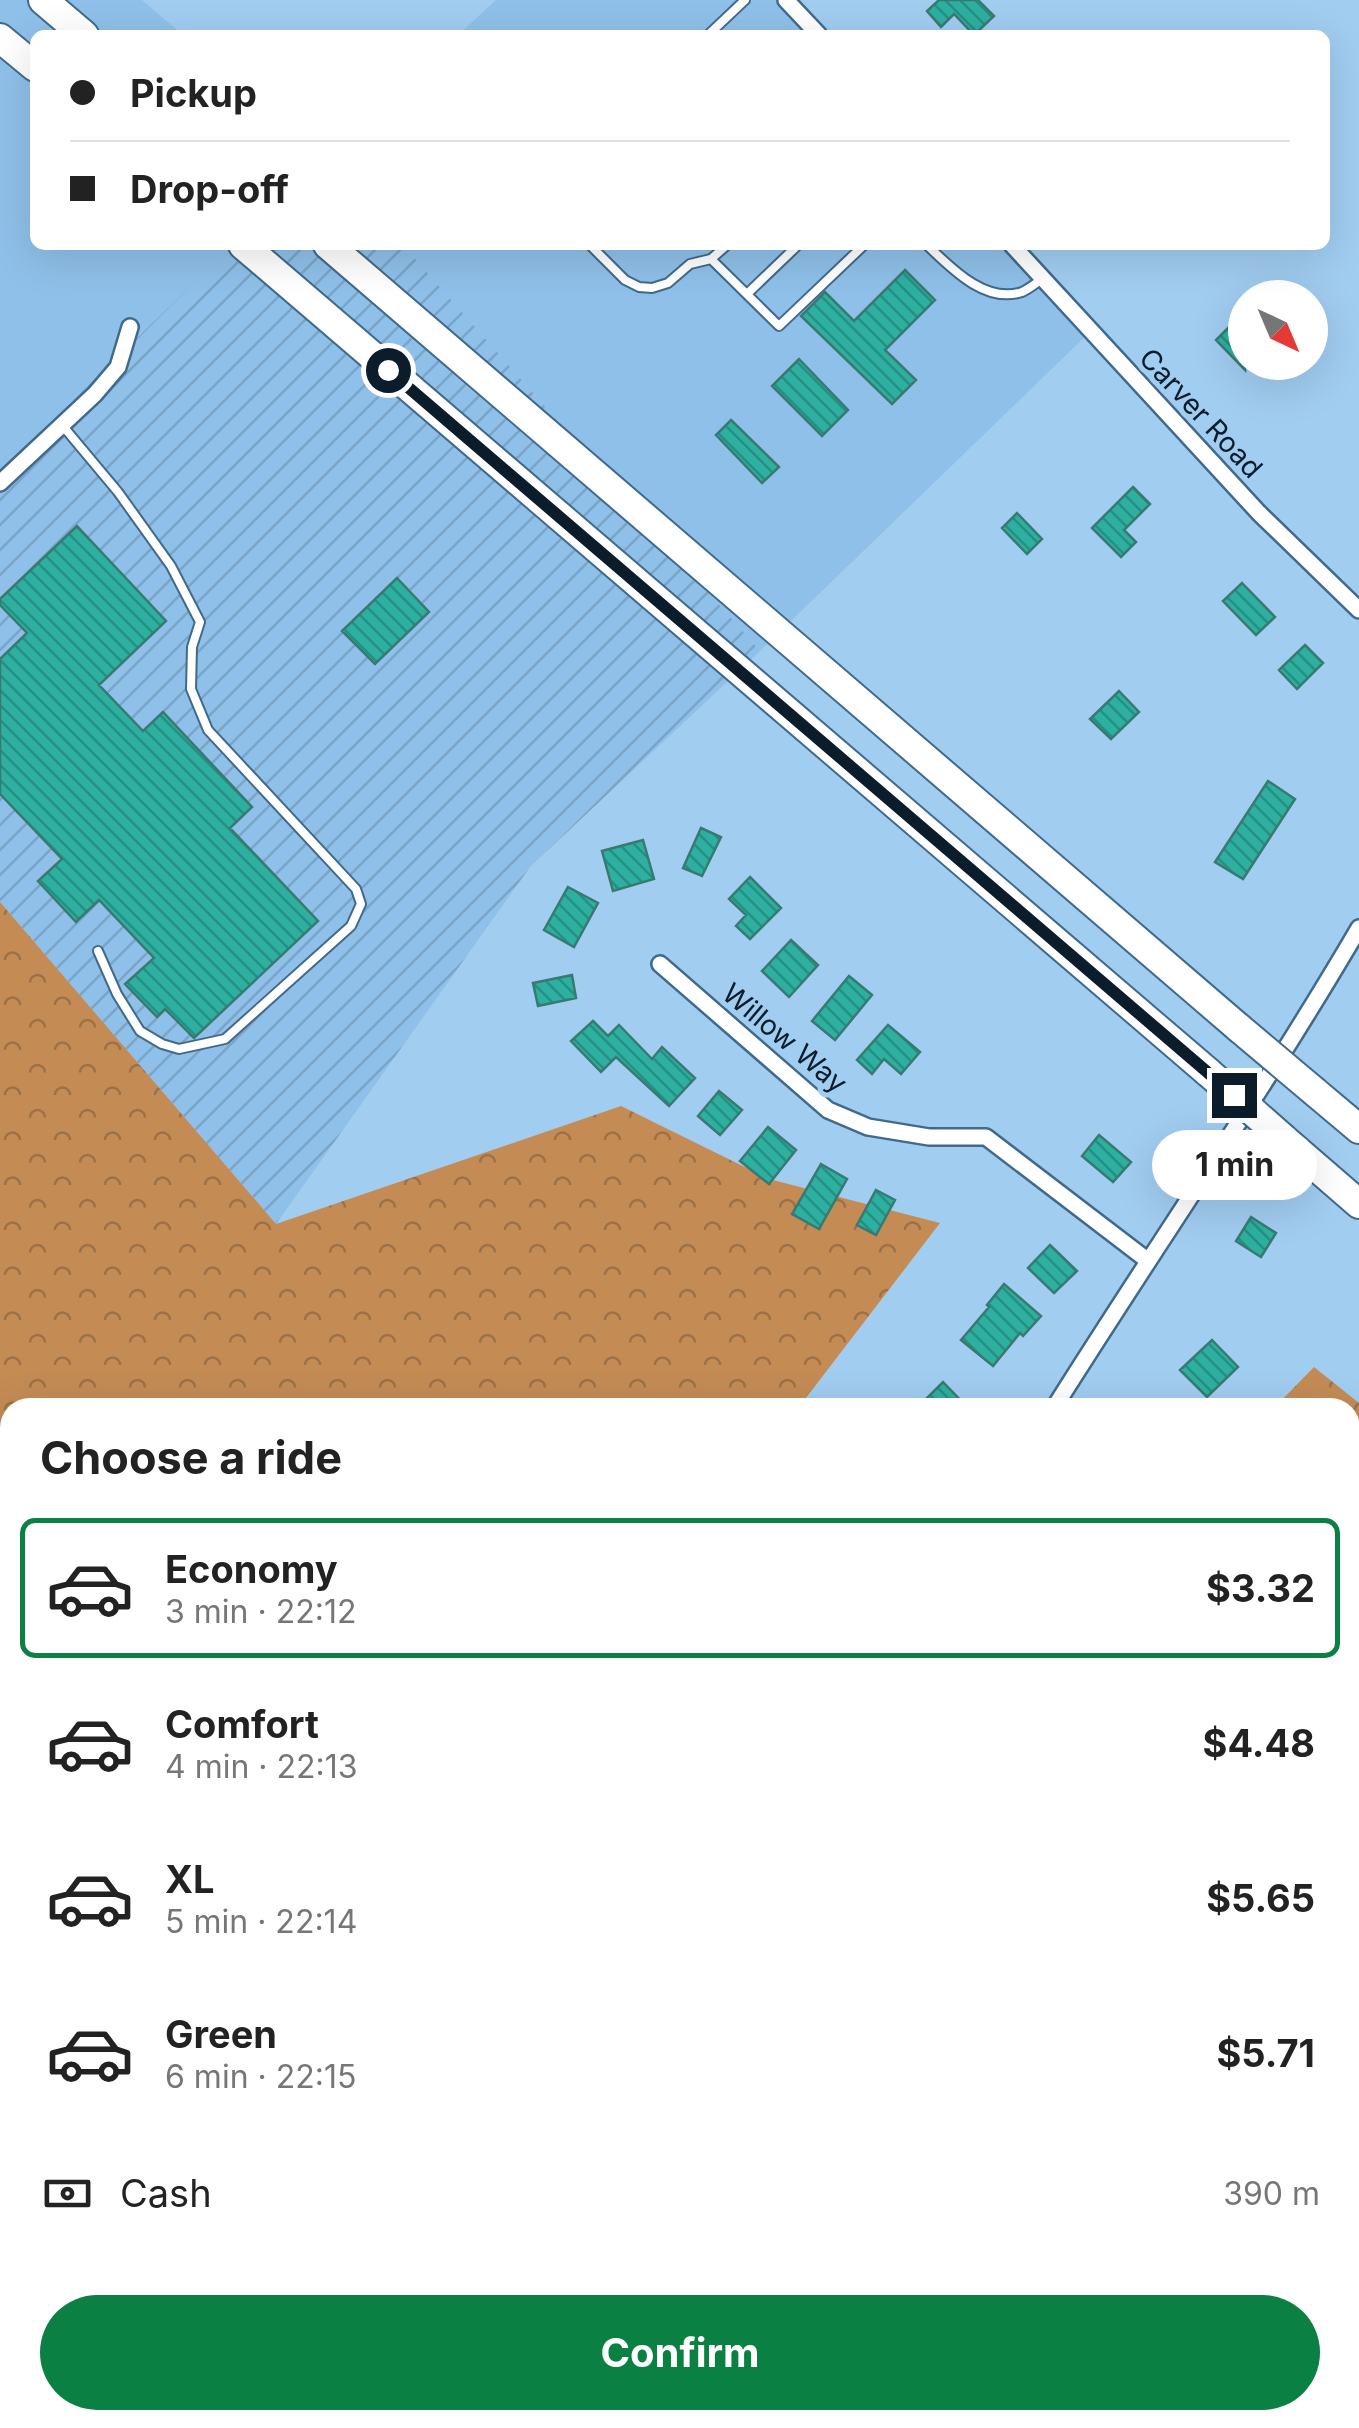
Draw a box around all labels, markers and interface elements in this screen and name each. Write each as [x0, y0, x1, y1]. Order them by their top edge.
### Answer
text: Pickup [130, 70, 257, 116]
text: Drop-off [130, 166, 289, 212]
north arrow [1228, 280, 1328, 380]
map controls [1228, 280, 1328, 380]
street label: Carver Road [1132, 341, 1270, 485]
route start [366, 348, 411, 393]
street label: Willow Way [716, 976, 854, 1100]
route end [1212, 1073, 1257, 1118]
callout: 1 min [1152, 1130, 1316, 1200]
text: 1 min [1195, 1145, 1274, 1184]
text: Choose a ride [40, 1430, 342, 1485]
icon: car [45, 1543, 135, 1633]
text: Economy [165, 1546, 338, 1592]
text: $3.32 [1206, 1565, 1315, 1611]
text: 3 min · 22:12 [165, 1592, 356, 1631]
icon: car [45, 1698, 135, 1788]
text: Comfort [165, 1701, 319, 1747]
text: $4.48 [1203, 1720, 1315, 1766]
text: 4 min · 22:13 [165, 1747, 358, 1786]
icon: car [45, 1853, 135, 1943]
text: XL [165, 1856, 215, 1902]
text: $5.65 [1206, 1875, 1315, 1921]
text: 5 min · 22:14 [165, 1902, 357, 1941]
icon: car [45, 2008, 135, 2098]
text: Green [165, 2011, 277, 2057]
text: $5.71 [1216, 2030, 1315, 2076]
text: 6 min · 22:15 [165, 2057, 356, 2096]
icon: cash [40, 2166, 95, 2221]
text: Cash [120, 2170, 212, 2216]
text: 390 m [1223, 2174, 1320, 2213]
button: Confirm [40, 2295, 1320, 2410]

